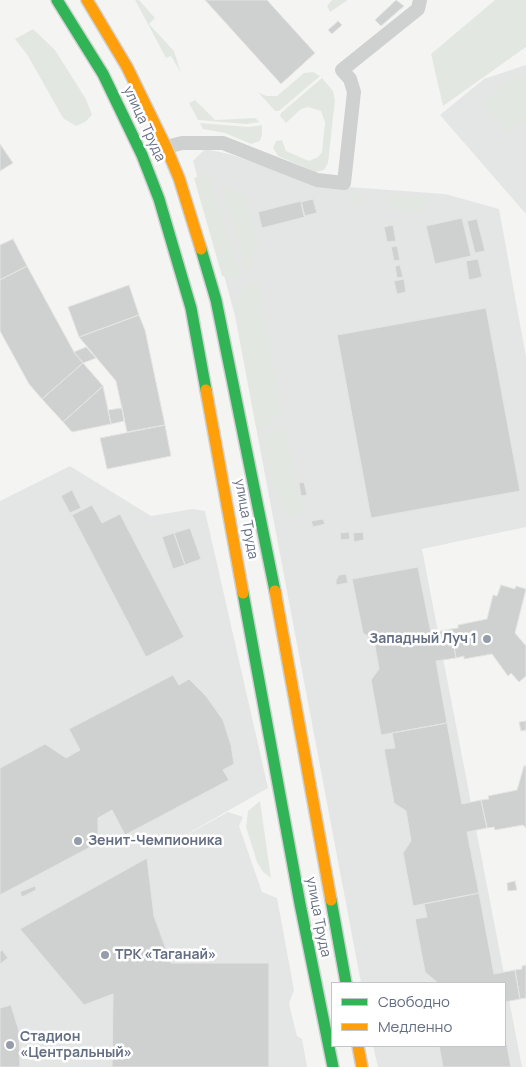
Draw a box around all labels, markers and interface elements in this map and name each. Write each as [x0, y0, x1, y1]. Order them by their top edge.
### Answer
street label: улица Труда [119, 84, 169, 164]
street label: улица Труда [231, 478, 261, 560]
place label: Западный Луч 1 [369, 631, 477, 647]
marker: Западный Луч 1 [481, 633, 493, 645]
place label: Зенит-Чемпионика [88, 833, 222, 849]
marker: Зенит-Чемпионика [72, 835, 84, 847]
street label: улица Труда [302, 876, 334, 958]
place label: ТРК «Таганай» [115, 947, 216, 963]
marker: ТРК «Таганай» [99, 949, 111, 961]
legend [331, 982, 506, 1047]
text: Свободно [378, 991, 450, 1012]
text: Медленно [378, 1016, 452, 1037]
place label: Стадион «Центральный» [20, 1029, 132, 1062]
marker: Стадион «Центральный» [4, 1039, 16, 1051]

